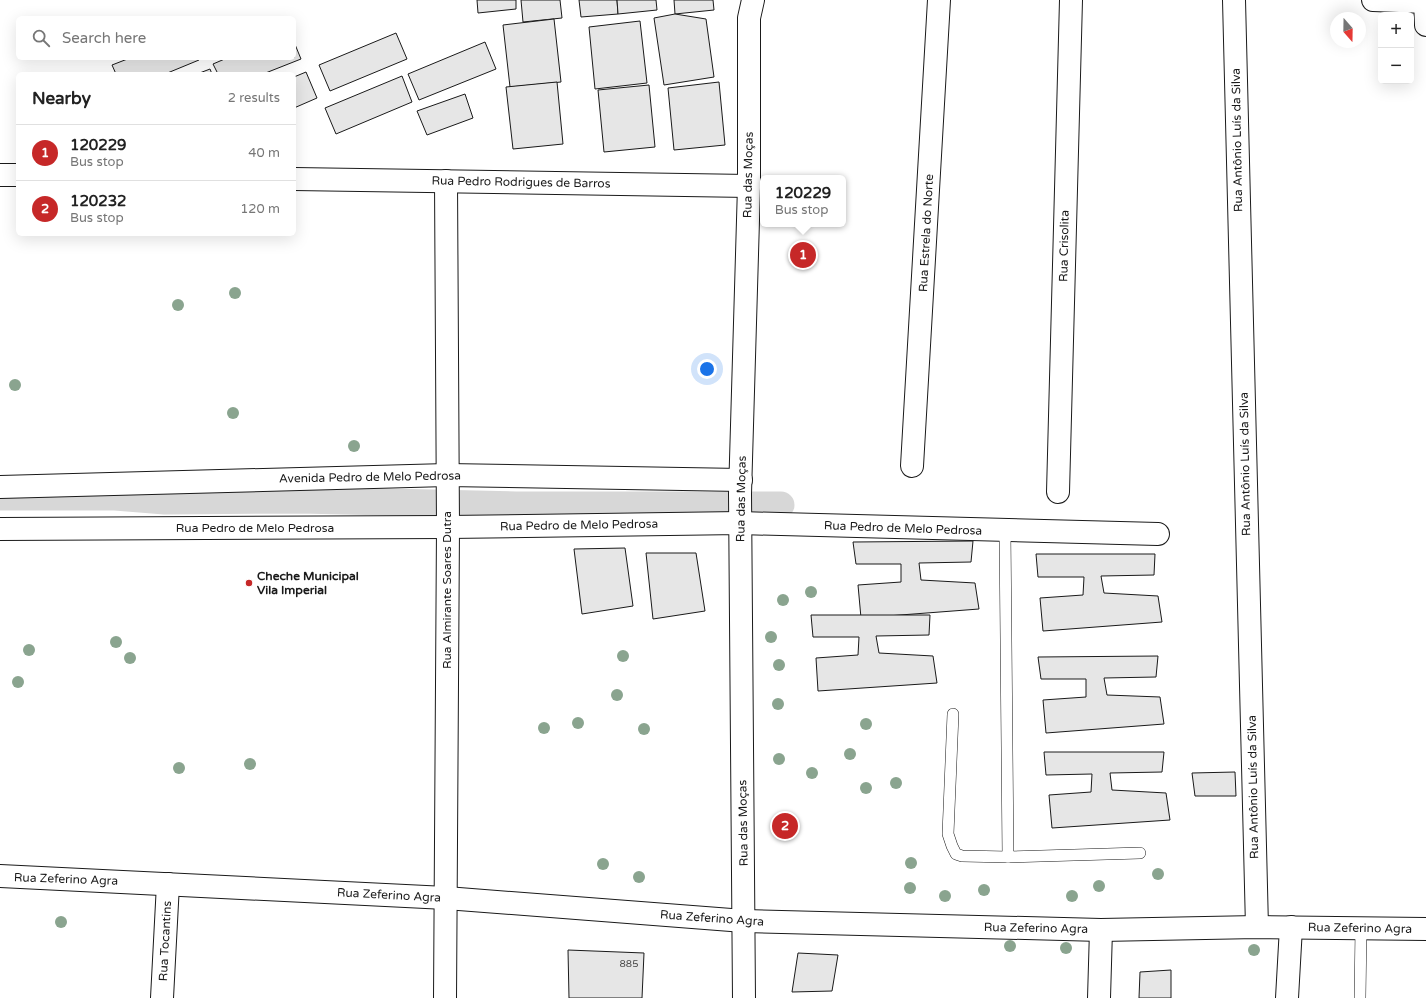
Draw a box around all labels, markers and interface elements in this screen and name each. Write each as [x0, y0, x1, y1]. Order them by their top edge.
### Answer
north arrow [1330, 12, 1366, 48]
map controls [1378, 12, 1414, 84]
button: + [1378, 12, 1414, 48]
search box [16, 16, 296, 60]
icon: search [30, 27, 52, 49]
text: Search here [62, 29, 146, 47]
button: − [1378, 48, 1414, 84]
street label: Rua Antônio Luís da Silva [1229, 68, 1245, 212]
text: Nearby [32, 88, 91, 109]
text: 2 results [228, 90, 280, 106]
street label: Rua das Moças [740, 131, 756, 218]
text: 120229 [70, 136, 127, 154]
text: 1 [41, 145, 49, 161]
text: 40 m [248, 145, 280, 161]
text: Bus stop [70, 154, 124, 170]
street label: Rua Pedro Rodrigues de Barros [431, 173, 611, 191]
street label: Rua Estrela do Norte [916, 173, 936, 292]
popup [760, 175, 846, 227]
text: 120229 [775, 184, 831, 202]
text: 120232 [70, 192, 127, 210]
text: 2 [41, 201, 49, 217]
text: 120 m [240, 201, 280, 217]
text: Bus stop [775, 202, 828, 218]
text: Bus stop [70, 210, 124, 226]
street label: Rua Crisolita [1056, 210, 1072, 282]
pin: 1 [790, 240, 816, 270]
your location [697, 359, 717, 379]
street label: Rua Antônio Luís da Silva [1237, 392, 1253, 536]
street label: Rua das Moças [733, 455, 749, 542]
street label: Avenida Pedro de Melo Pedrosa [279, 468, 461, 486]
street label: Rua Almirante Soares Dutra [440, 511, 454, 669]
street label: Rua Pedro de Melo Pedrosa [500, 517, 658, 533]
street label: Rua Pedro de Melo Pedrosa [824, 518, 982, 538]
street label: Rua Pedro de Melo Pedrosa [176, 521, 334, 535]
place label: Cheche Municipal Vila Imperial [257, 569, 359, 598]
marker: Cheche Municipal Vila Imperial [244, 578, 254, 588]
street label: Rua Antônio Luís da Silva [1245, 715, 1261, 859]
street label: Rua das Moças [735, 779, 751, 866]
pin: 2 [772, 811, 798, 841]
street label: Rua Zeferino Agra [14, 870, 118, 888]
street label: Rua Zeferino Agra [337, 885, 441, 905]
street label: Rua Tocantins [156, 900, 174, 982]
street label: Rua Zeferino Agra [660, 907, 764, 929]
street label: Rua Zeferino Agra [984, 920, 1088, 936]
street label: Rua Zeferino Agra [1308, 920, 1412, 936]
house number: 885 [620, 958, 638, 970]

